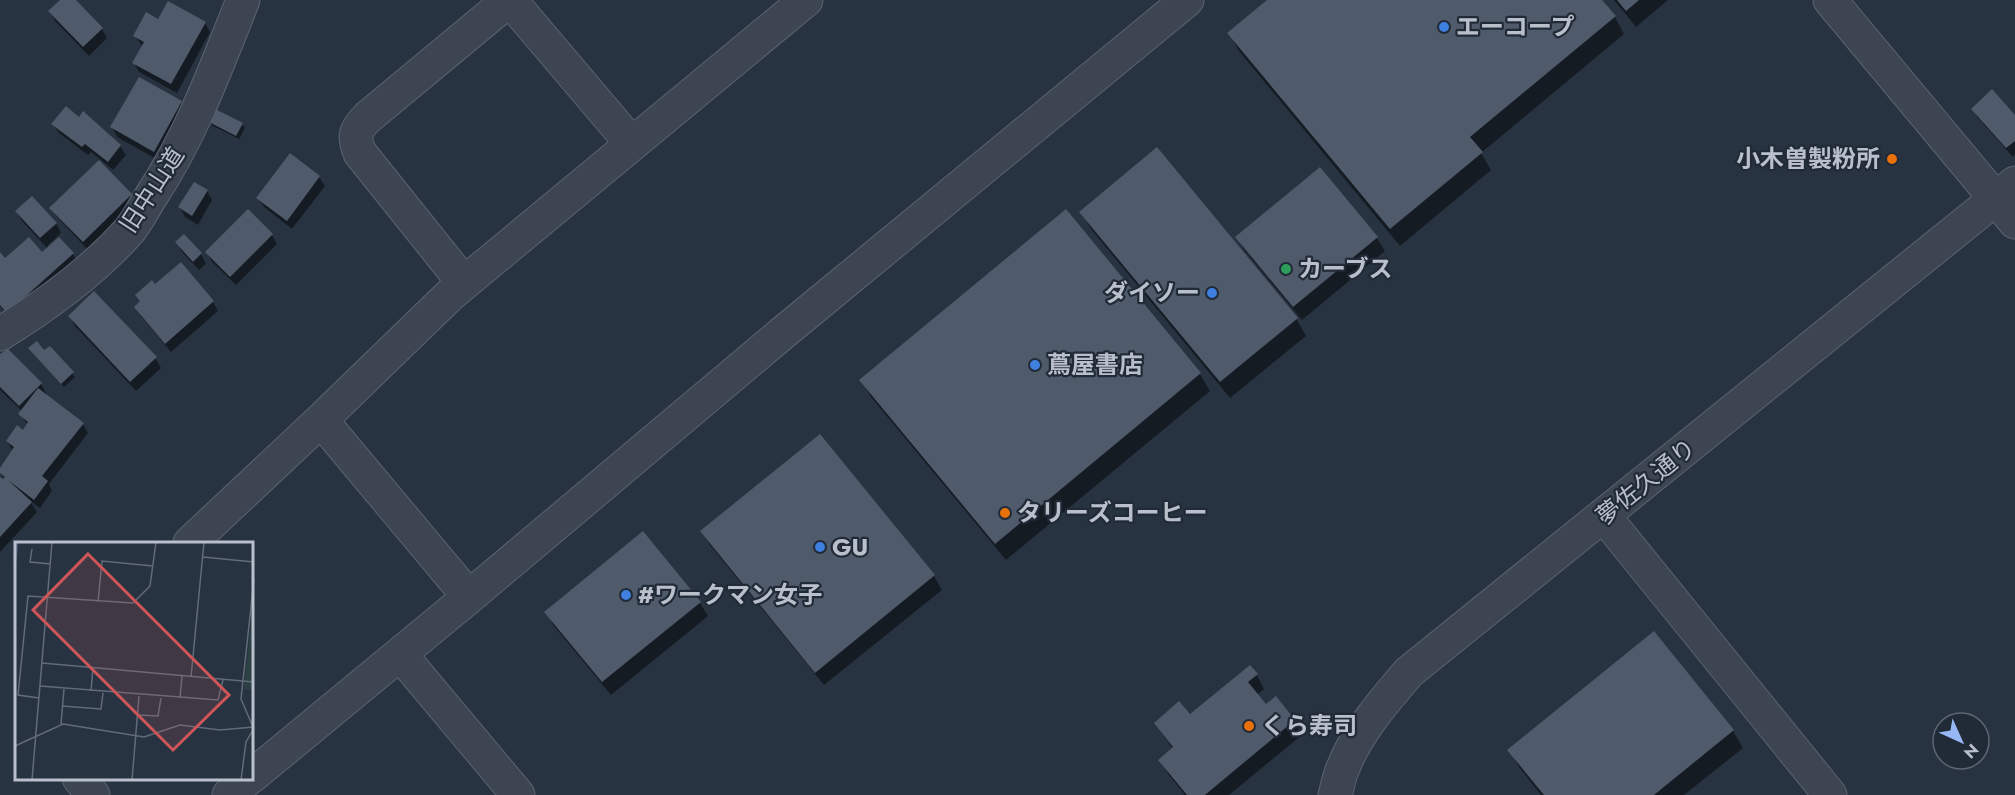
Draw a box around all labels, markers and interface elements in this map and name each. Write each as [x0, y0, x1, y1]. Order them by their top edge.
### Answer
place label: エーコープ [1456, 9, 1575, 44]
marker: エーコープ [1437, 20, 1451, 34]
street label: 旧中山道 [111, 140, 192, 240]
place label: 小木曽製粉所 [1736, 141, 1880, 176]
marker: 小木曽製粉所 [1885, 152, 1899, 166]
place label: カーブス [1298, 251, 1393, 286]
marker: カーブス [1279, 262, 1293, 276]
place label: ダイソー [1104, 275, 1200, 310]
marker: ダイソー [1205, 286, 1219, 300]
place label: 蔦屋書店 [1047, 347, 1143, 382]
marker: 蔦屋書店 [1028, 358, 1042, 372]
street label: 夢佐久通り [1588, 430, 1703, 533]
place label: タリーズコーヒー [1017, 495, 1208, 530]
marker: タリーズコーヒー [998, 506, 1012, 520]
place label: GU [832, 529, 868, 564]
marker: GU [813, 540, 827, 554]
inset map [15, 542, 254, 780]
place label: #ワークマン女子 [638, 577, 822, 612]
marker: #ワークマン女子 [619, 588, 633, 602]
place label: くら寿司 [1261, 708, 1357, 743]
north arrow [1931, 711, 1991, 771]
marker: くら寿司 [1242, 719, 1256, 733]
text: N [1959, 739, 1984, 764]

